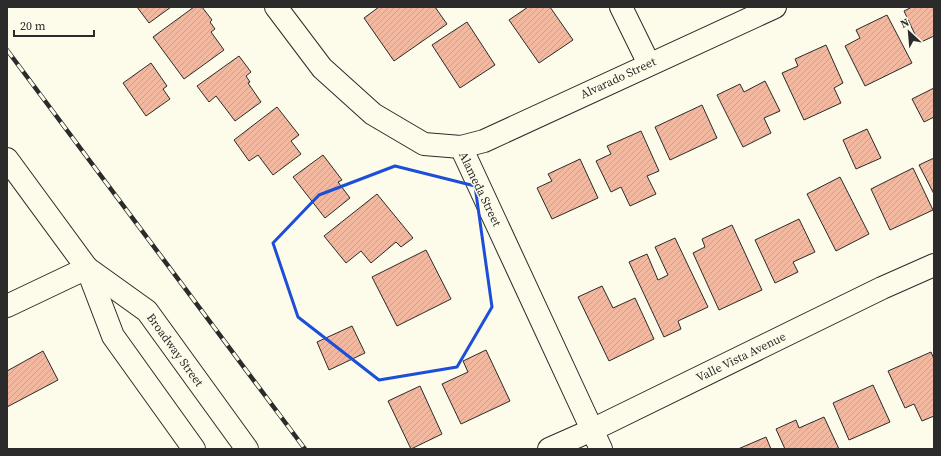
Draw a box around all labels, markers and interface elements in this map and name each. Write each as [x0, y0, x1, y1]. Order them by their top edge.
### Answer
scale bar [14, 12, 94, 38]
north arrow [889, 12, 929, 52]
text: N [898, 15, 912, 32]
text: 20 m [20, 18, 46, 34]
street label: Alvarado Street [578, 53, 658, 102]
street label: Alameda Street [455, 149, 505, 229]
street label: Broadway Street [143, 310, 207, 390]
street label: Valle Vista Avenue [694, 328, 788, 386]

